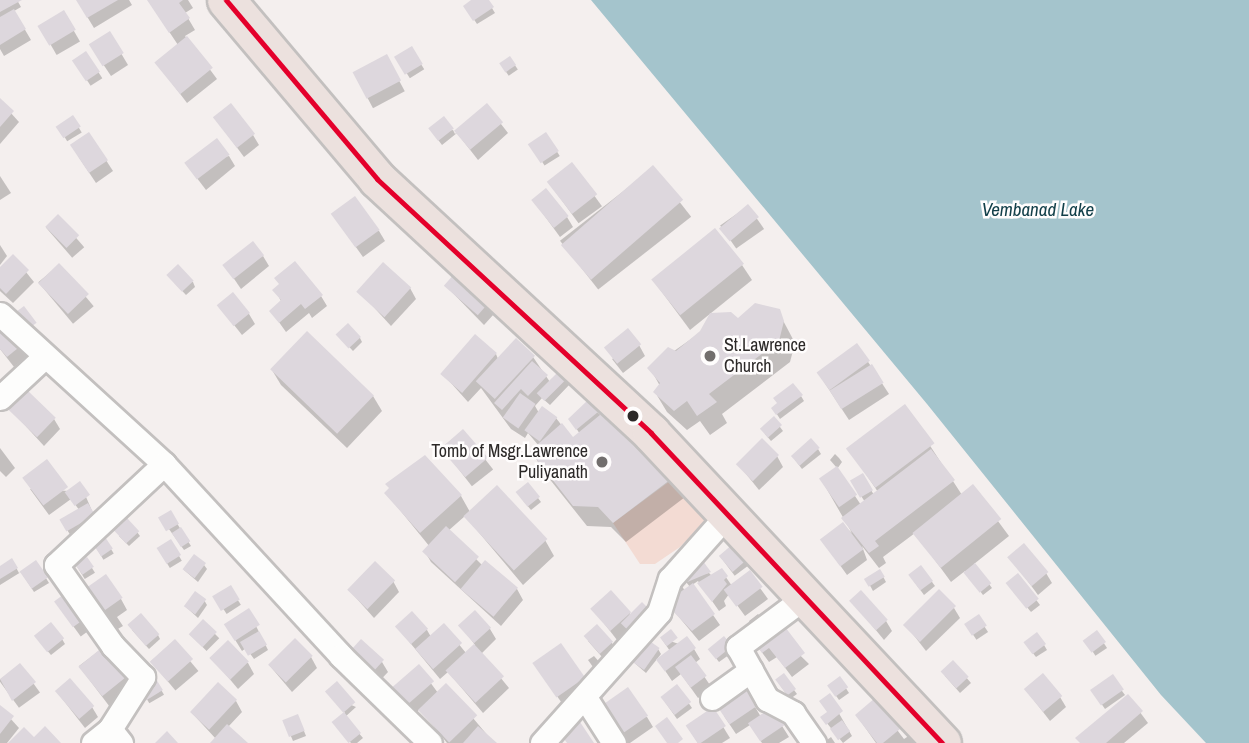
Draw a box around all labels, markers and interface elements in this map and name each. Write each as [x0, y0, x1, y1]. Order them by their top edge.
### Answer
water label: Vembanad Lake [982, 199, 1094, 221]
place label: St.Lawrence Church [724, 335, 806, 378]
marker: St.Lawrence Church [702, 348, 718, 364]
unlabelled marker [626, 409, 640, 423]
place label: Tomb of Msgr.Lawrence Puliyanath [431, 441, 588, 484]
marker: Tomb of Msgr.Lawrence Puliyanath [594, 454, 610, 470]

